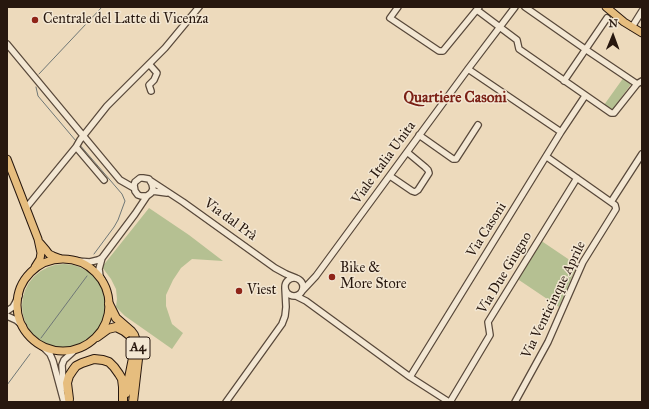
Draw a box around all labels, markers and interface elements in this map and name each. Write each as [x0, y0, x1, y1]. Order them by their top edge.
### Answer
place label: Centrale del Latte di Vicenza [43, 12, 208, 28]
marker: Centrale del Latte di Vicenza [30, 15, 40, 25]
north arrow [593, 16, 633, 56]
text: N [608, 17, 618, 30]
district label: Quartiere Casoni [403, 89, 507, 107]
street label: Viale Italia Unita [348, 118, 420, 208]
street label: Via dal Prà [200, 195, 260, 245]
street label: Via Casoni [464, 199, 510, 261]
street label: Via Due Giugno [474, 229, 536, 317]
street label: Via Venticinque Aprile [518, 238, 590, 362]
place label: Bike & More Store [340, 261, 406, 294]
marker: Bike & More Store [327, 272, 337, 282]
place label: Viest [247, 283, 276, 299]
marker: Viest [234, 286, 244, 296]
road number: A4 [126, 337, 150, 359]

